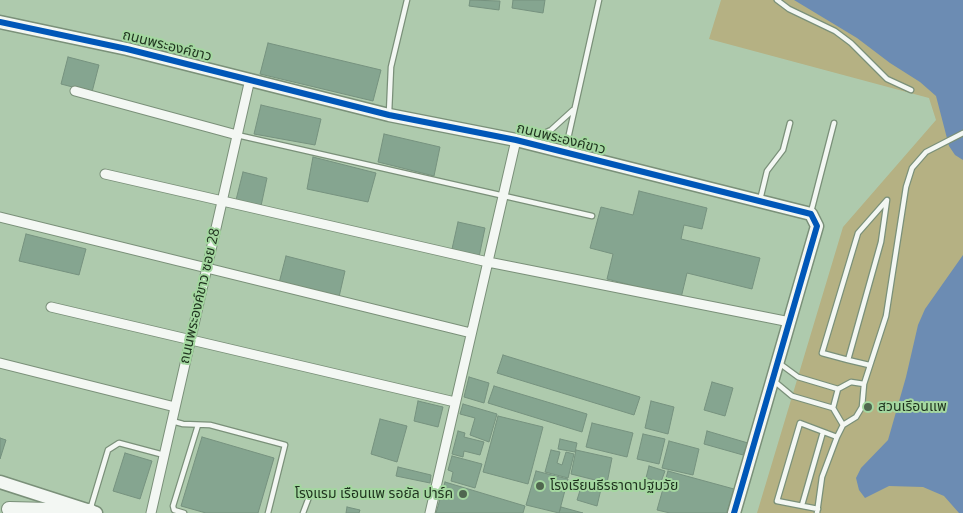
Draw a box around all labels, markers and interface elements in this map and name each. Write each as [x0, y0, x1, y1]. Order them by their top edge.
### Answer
street label: ถนนพระองค์ขาว [121, 27, 213, 65]
street label: ถนนพระองค์ขาว [515, 120, 607, 158]
street label: ถนนพระองค์ขาว ซอย 28 [176, 227, 224, 365]
place label: สวนเรึอนเเพ [878, 399, 947, 415]
marker: สวนเรึอนเเพ [862, 401, 874, 413]
place label: โรงเรียนธีรธาดาปฐมวัย [550, 478, 678, 494]
marker: โรงเรียนธีรธาดาปฐมวัย [534, 480, 546, 492]
place label: โรงแรม เรือนแพ รอยัล ปาร์ค [295, 486, 453, 502]
marker: โรงแรม เรือนแพ รอยัล ปาร์ค [457, 488, 469, 500]

